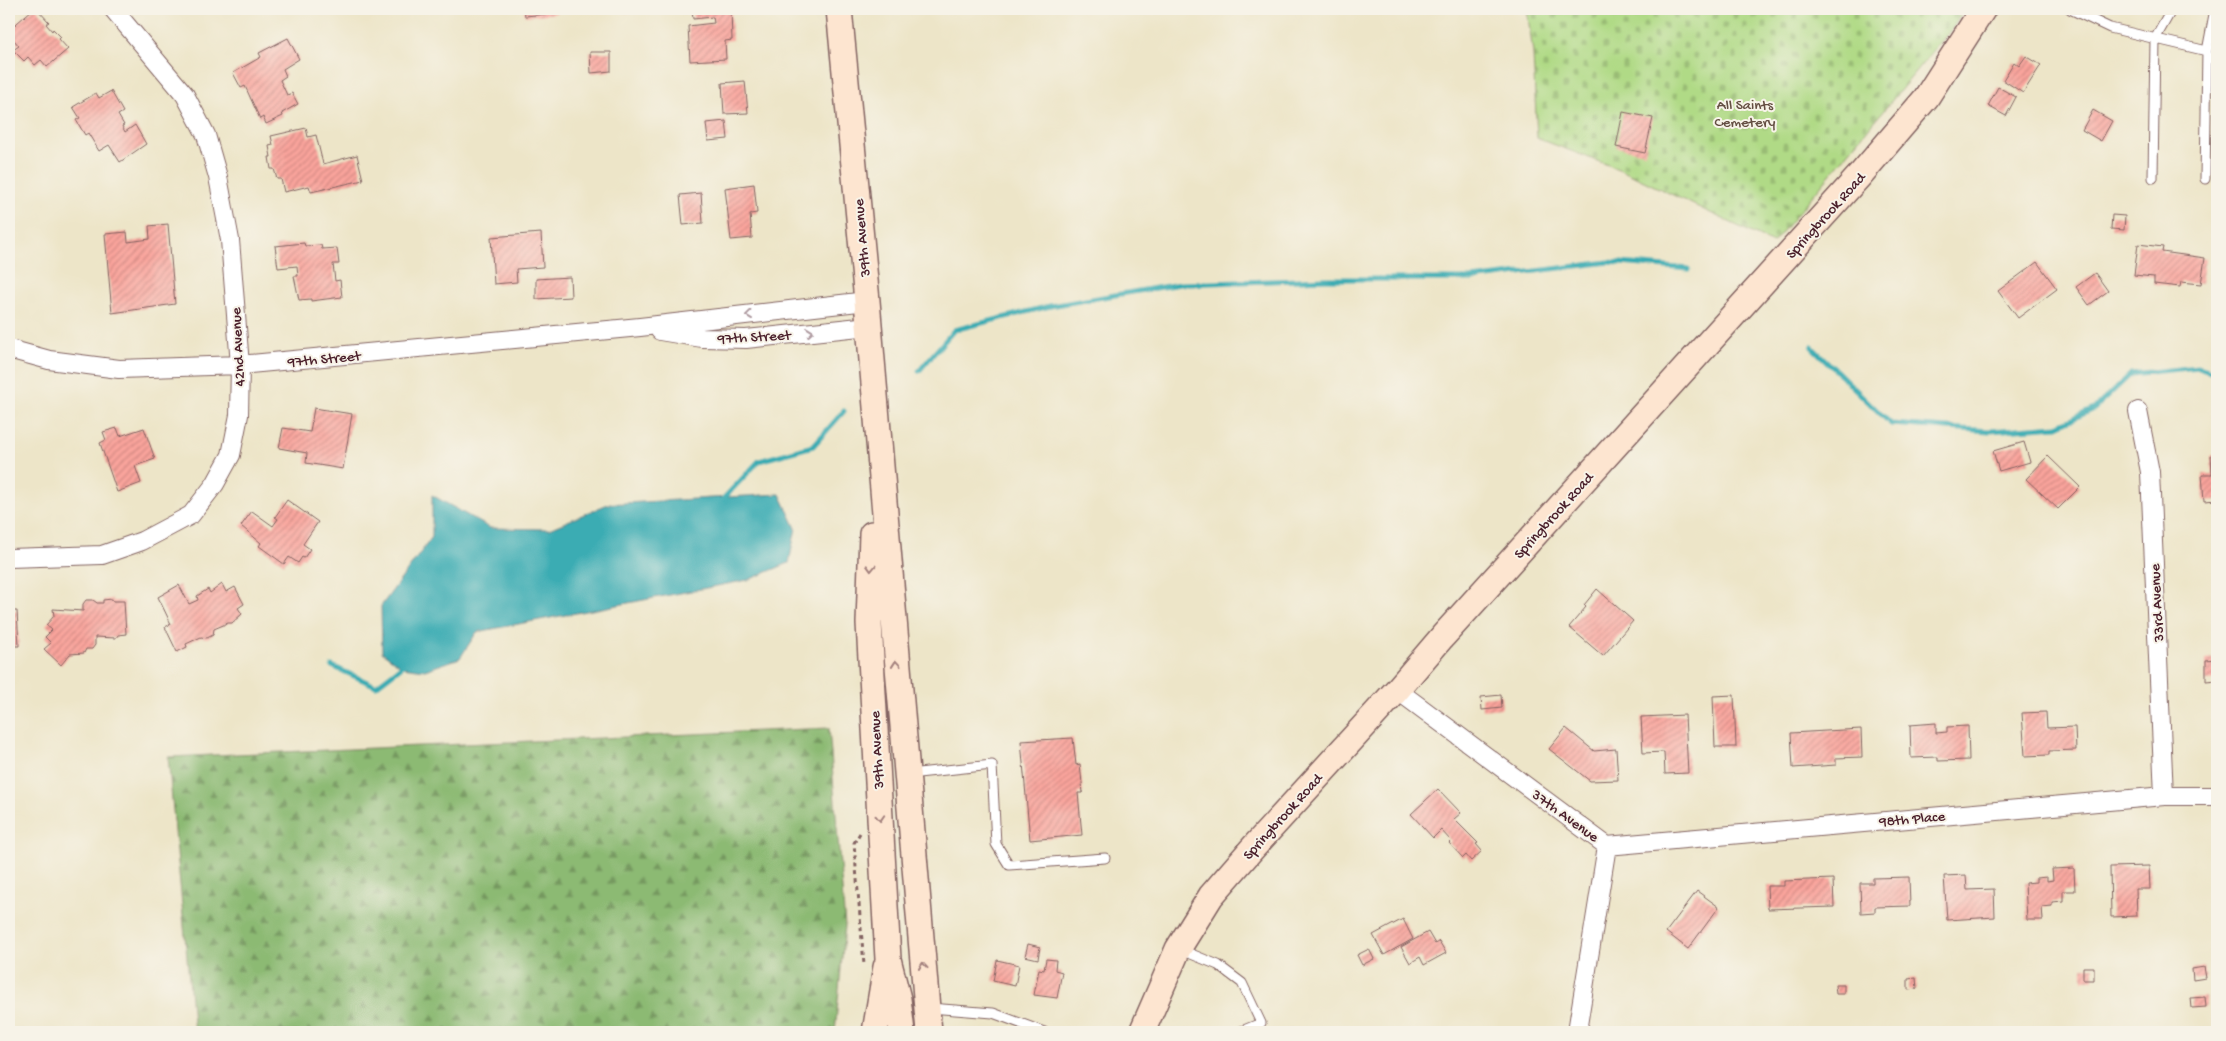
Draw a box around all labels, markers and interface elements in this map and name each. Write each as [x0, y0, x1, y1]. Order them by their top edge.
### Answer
park label: All Saints Cemetery [1715, 97, 1776, 132]
street label: Springbrook Road [1783, 168, 1871, 263]
street label: 39th Avenue [851, 198, 875, 279]
street label: 42nd Avenue [228, 307, 250, 387]
one-way arrow [744, 309, 752, 320]
street label: 97th Street [716, 327, 793, 349]
one-way arrow [807, 327, 815, 338]
street label: 97th Street [286, 348, 363, 372]
street label: Springbrook Road [1511, 468, 1599, 563]
street label: 33rd Avenue [2147, 563, 2169, 643]
one-way arrow [866, 564, 876, 572]
one-way arrow [891, 659, 902, 667]
street label: 39th Avenue [867, 710, 889, 790]
street label: Springbrook Road [1240, 769, 1328, 864]
street label: 37th Avenue [1527, 786, 1602, 847]
street label: 98th Place [1877, 808, 1946, 832]
one-way arrow [874, 814, 885, 822]
one-way arrow [918, 962, 929, 970]

